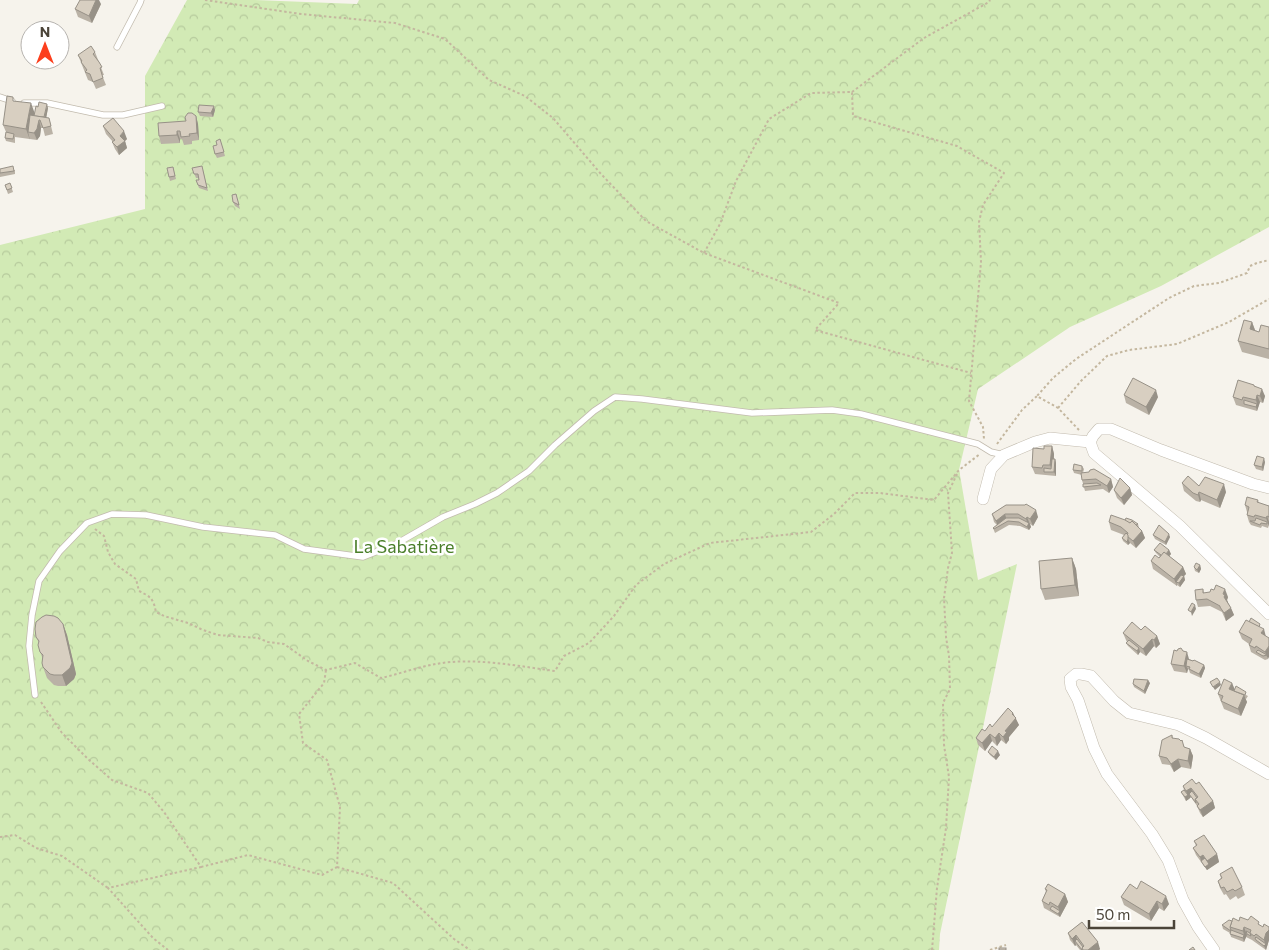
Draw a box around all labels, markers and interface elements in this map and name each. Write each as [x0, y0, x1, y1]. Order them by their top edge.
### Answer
north arrow [20, 20, 70, 70]
text: N [40, 23, 50, 40]
park label: La Sabatière [353, 535, 455, 557]
scale bar [1089, 898, 1174, 930]
text: 50 m [1096, 905, 1130, 923]

